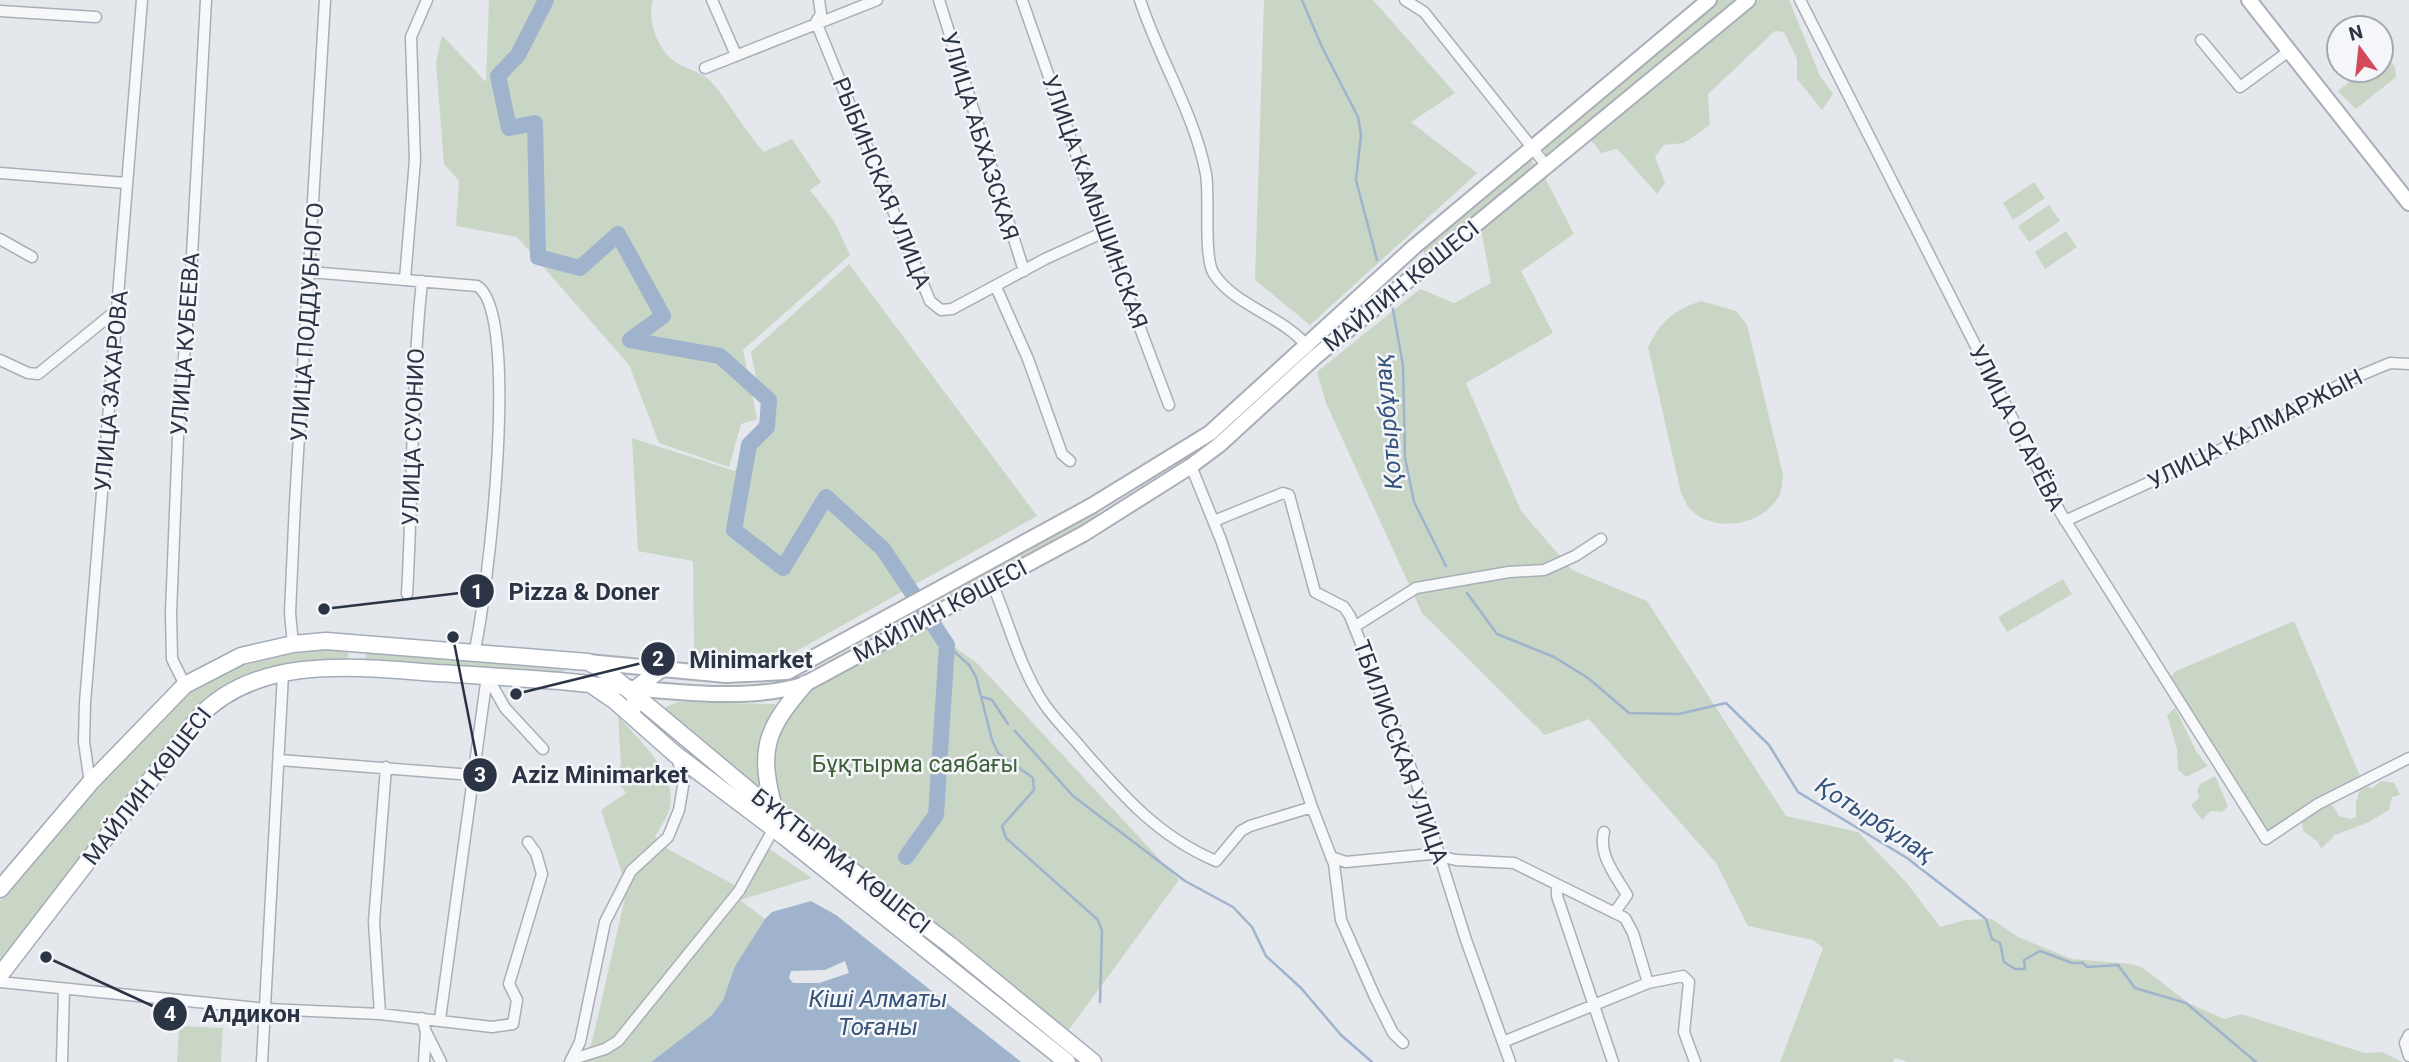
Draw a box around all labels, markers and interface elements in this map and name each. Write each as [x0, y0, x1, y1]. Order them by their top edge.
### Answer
north arrow [2325, 14, 2395, 84]
text: N [2346, 20, 2365, 46]
street label: УЛИЦА АБХАЗСКАЯ [935, 29, 1024, 243]
street label: УЛИЦА КАМЫШИНСКАЯ [1036, 72, 1153, 333]
street label: РЫБИНСКАЯ УЛИЦА [827, 74, 936, 293]
street label: УЛИЦА ПОДДУБНОГО [286, 201, 329, 443]
street label: МАЙЛИН КӨШЕСІ [1317, 215, 1485, 357]
street label: УЛИЦА КУБЕЕВА [166, 252, 205, 437]
street label: УЛИЦА ЗАХАРОВА [89, 289, 134, 493]
street label: УЛИЦА ОГАРЁВА [1963, 341, 2070, 516]
street label: УЛИЦА СУОНИО [397, 348, 430, 526]
water label: Қотырбұлақ [1368, 353, 1408, 491]
street label: УЛИЦА КАЛМАРЖЫН [2143, 364, 2367, 495]
street label: МАЙЛИН КӨШЕСІ [848, 553, 1032, 669]
callout: Pizza & Doner [459, 569, 673, 614]
text: Pizza & Doner [508, 578, 660, 606]
text: 1 [471, 580, 483, 604]
callout: Minimarket [640, 637, 826, 682]
street label: ТБИЛИССКАЯ УЛИЦА [1347, 637, 1454, 868]
text: Minimarket [689, 646, 813, 674]
text: 2 [652, 647, 664, 671]
street label: МАЙЛИН КӨШЕСІ [77, 702, 217, 870]
park label: Бұқтырма саябағы [812, 751, 1018, 778]
callout: Aziz Minimarket [463, 752, 702, 797]
text: Aziz Minimarket [512, 761, 688, 789]
text: 3 [474, 763, 486, 787]
water label: Қотырбұлақ [1810, 771, 1940, 869]
street label: БҰҚТЫРМА КӨШЕСІ [746, 783, 935, 940]
water label: Кіші Алматы Тоғаны [809, 985, 947, 1041]
callout: Алдикон [153, 991, 315, 1036]
text: Алдикон [202, 1000, 300, 1028]
text: 4 [164, 1002, 176, 1026]

